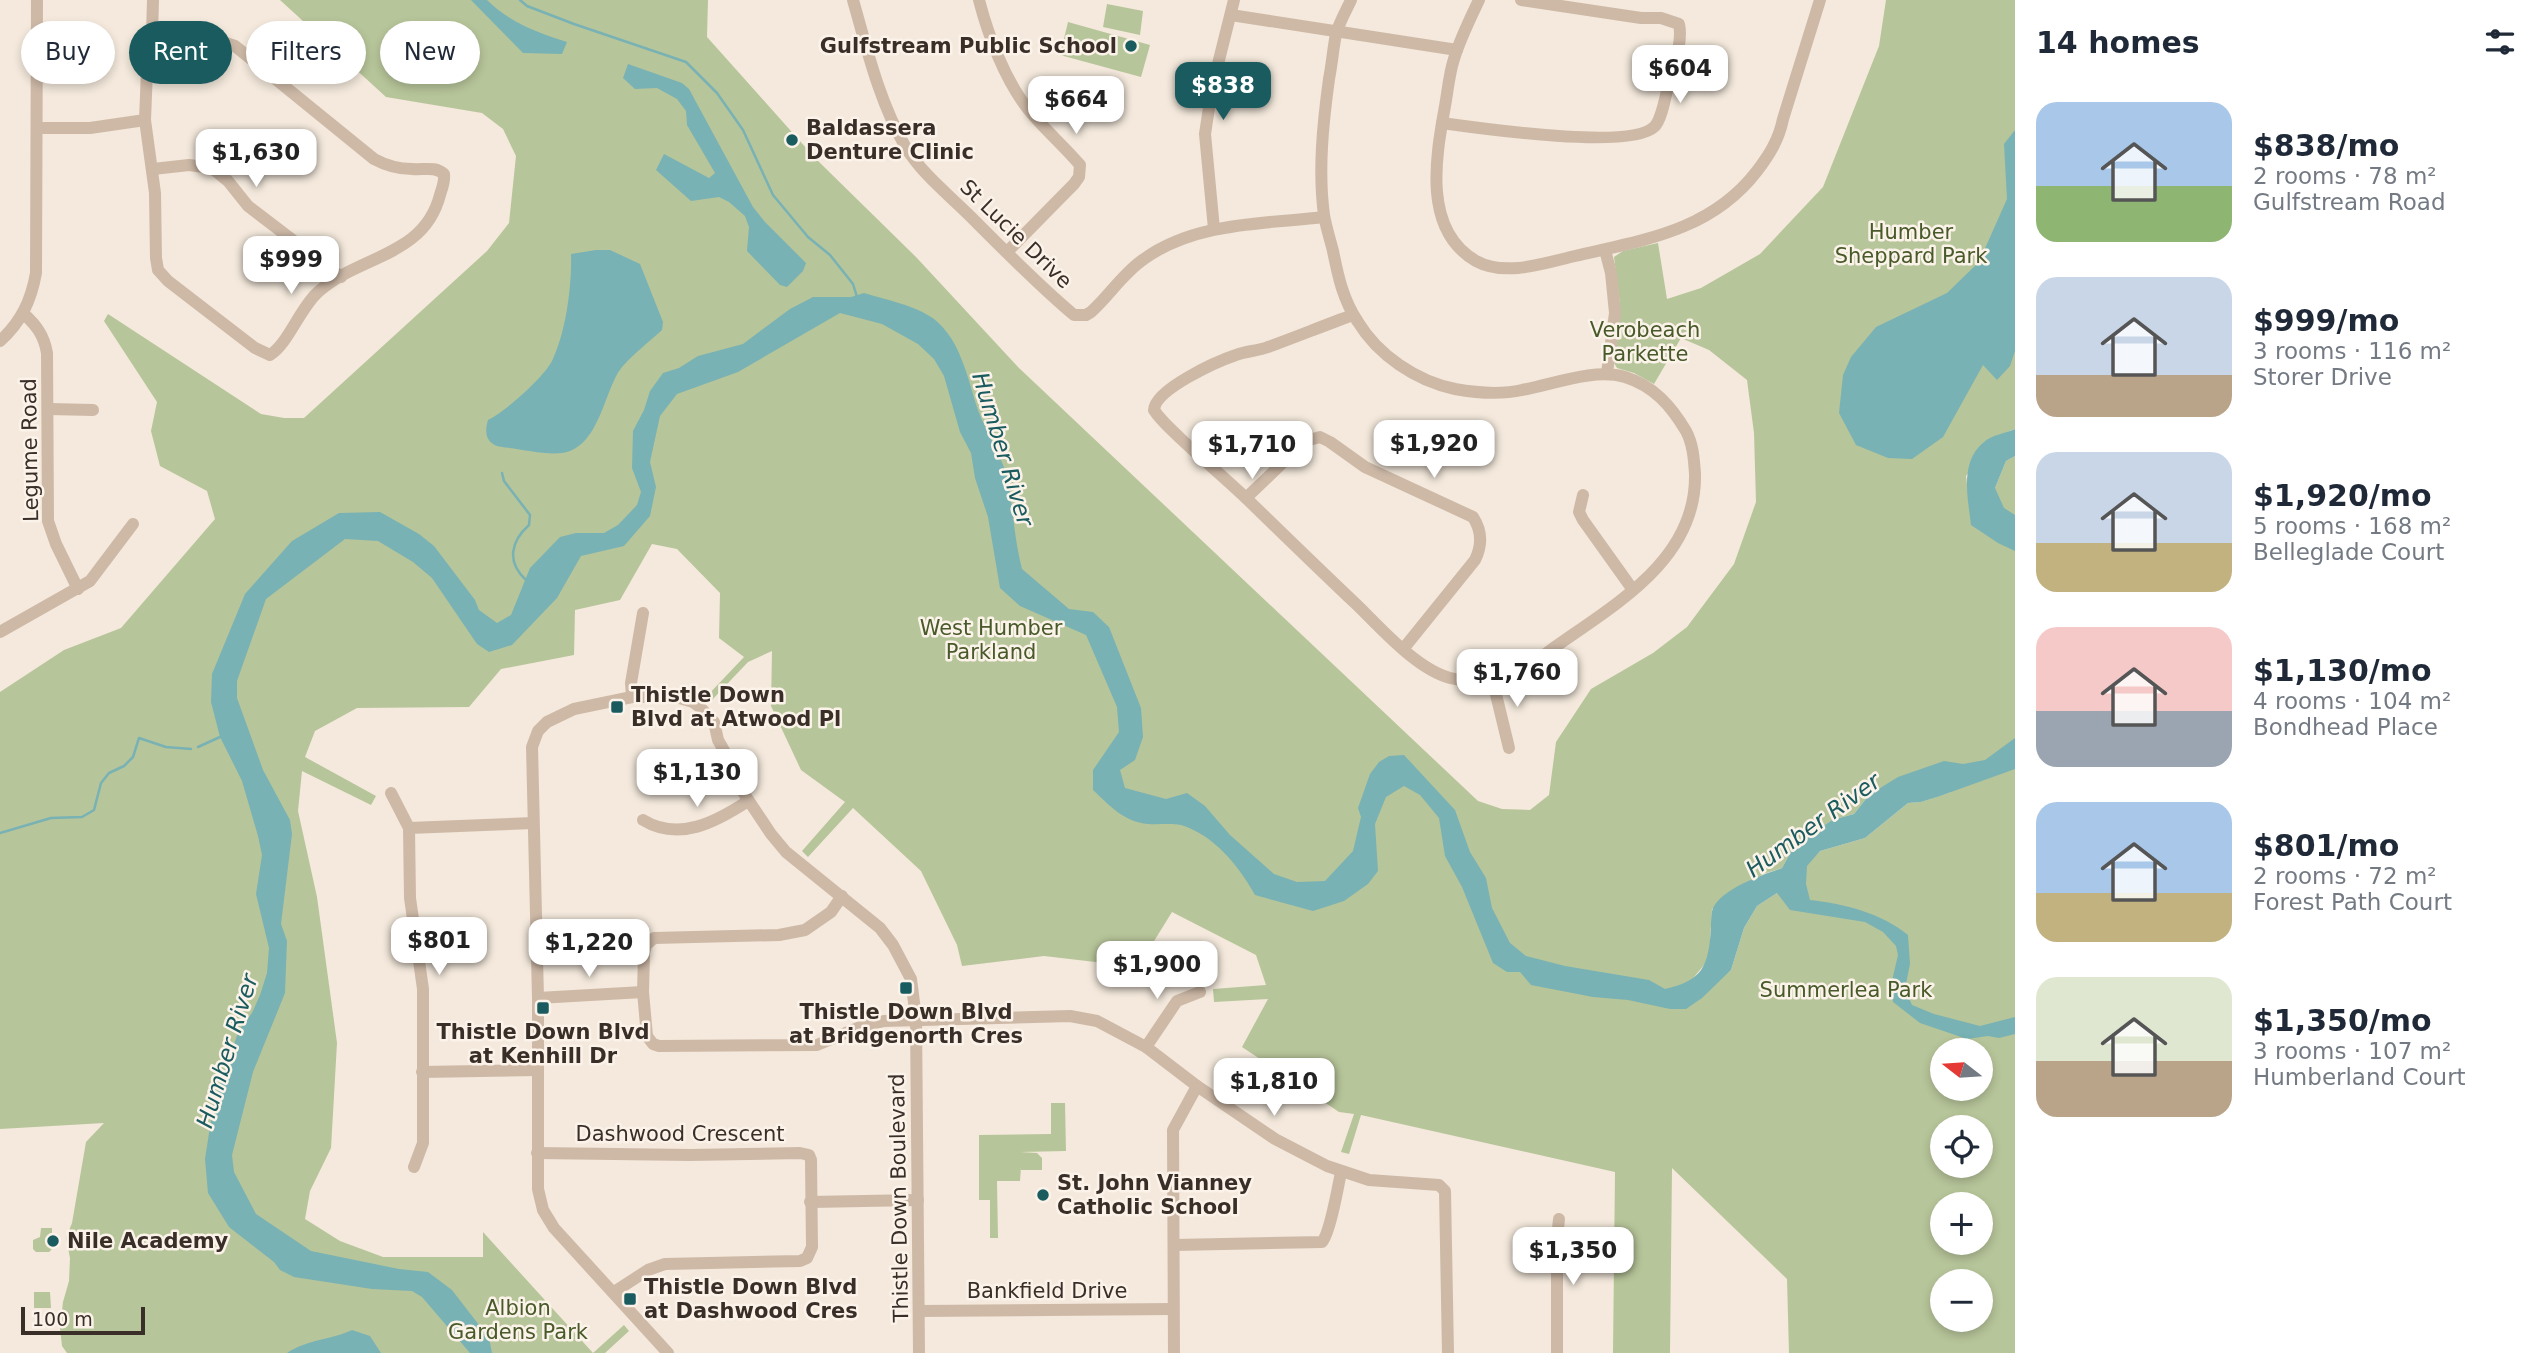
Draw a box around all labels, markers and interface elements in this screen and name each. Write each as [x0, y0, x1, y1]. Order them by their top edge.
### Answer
chip: Buy [21, 21, 115, 84]
chip: Rent [129, 21, 232, 84]
chip: Filters [246, 21, 366, 84]
chip: New [380, 21, 480, 84]
icon: filters [2481, 23, 2519, 61]
text: 14 homes [2036, 25, 2200, 60]
place label: Gulfstream Public School [820, 34, 1117, 58]
marker: Gulfstream Public School [1123, 38, 1139, 54]
pin: $604 [1639, 46, 1721, 105]
text: $604 [1648, 55, 1712, 81]
pin: $838 [1182, 62, 1264, 122]
text: $838 [1191, 72, 1255, 98]
pin: $664 [1035, 76, 1117, 136]
text: $664 [1044, 86, 1108, 112]
place label: Baldassera Denture Clinic [806, 116, 974, 164]
text: $838/mo [2253, 128, 2399, 163]
pin: $1,630 [199, 130, 313, 189]
icon: home [2092, 130, 2176, 214]
marker: Baldassera Denture Clinic [784, 132, 800, 148]
text: $1,630 [212, 139, 300, 165]
text: 2 rooms · 78 m² [2253, 163, 2437, 189]
street label: St Lucie Drive [955, 175, 1077, 293]
text: Gulfstream Road [2253, 189, 2446, 215]
park label: Humber Sheppard Park [1835, 220, 1988, 268]
pin: $999 [250, 236, 332, 296]
text: $999 [259, 246, 323, 272]
text: $999/mo [2253, 303, 2399, 338]
icon: home [2092, 305, 2176, 389]
park label: Verobeach Parkette [1590, 318, 1700, 366]
text: 3 rooms · 116 m² [2253, 338, 2451, 364]
text: Storer Drive [2253, 364, 2392, 390]
water label: Humber River [967, 369, 1039, 530]
street label: Legume Road [17, 378, 43, 522]
pin: $1,920 [1377, 420, 1491, 480]
pin: $1,710 [1195, 421, 1309, 481]
text: $1,920 [1390, 430, 1478, 456]
text: $1,710 [1208, 431, 1296, 457]
text: $1,920/mo [2253, 478, 2432, 513]
icon: home [2092, 480, 2176, 564]
text: 5 rooms · 168 m² [2253, 513, 2451, 539]
text: Belleglade Court [2253, 539, 2444, 565]
park label: West Humber Parkland [920, 616, 1063, 664]
pin: $1,760 [1460, 650, 1574, 709]
text: $1,130/mo [2253, 653, 2432, 688]
icon: home [2092, 655, 2176, 739]
text: $1,760 [1473, 659, 1561, 685]
place label: Thistle Down Blvd at Atwood Pl [631, 683, 841, 731]
text: 4 rooms · 104 m² [2253, 688, 2451, 714]
marker: Thistle Down Blvd at Atwood Pl [609, 699, 625, 715]
text: Bondhead Place [2253, 714, 2438, 740]
pin: $1,130 [640, 750, 754, 809]
text: $1,130 [653, 759, 741, 785]
water label: Humber River [1741, 767, 1886, 882]
text: $801/mo [2253, 828, 2399, 863]
icon: home [2092, 830, 2176, 914]
text: 2 rooms · 72 m² [2253, 863, 2437, 889]
text: Forest Path Court [2253, 889, 2452, 915]
pin: $801 [398, 918, 480, 977]
pin: $1,220 [532, 920, 646, 979]
text: $801 [407, 927, 471, 953]
text: $1,220 [545, 929, 633, 955]
pin: $1,900 [1100, 942, 1214, 1001]
text: $1,900 [1113, 951, 1201, 977]
water label: Humber River [191, 970, 263, 1131]
park label: Summerlea Park [1760, 978, 1933, 1002]
marker: Thistle Down Blvd at Bridgenorth Cres [898, 980, 914, 996]
marker: Thistle Down Blvd at Kenhill Dr [535, 1000, 551, 1016]
place label: Thistle Down Blvd at Bridgenorth Cres [789, 1000, 1023, 1048]
text: $1,350/mo [2253, 1003, 2432, 1038]
icon: home [2092, 1005, 2176, 1089]
place label: Thistle Down Blvd at Kenhill Dr [436, 1020, 650, 1068]
north arrow [1930, 1038, 1993, 1101]
map controls [1930, 1038, 1993, 1332]
text: 3 rooms · 107 m² [2253, 1038, 2451, 1064]
pin: $1,810 [1217, 1058, 1331, 1118]
text: Humberland Court [2253, 1064, 2466, 1090]
text: $1,810 [1230, 1068, 1318, 1094]
street label: Thistle Down Boulevard [885, 1073, 913, 1324]
button: locate [1930, 1115, 1993, 1178]
street label: Dashwood Crescent [576, 1122, 784, 1146]
place label: St. John Vianney Catholic School [1057, 1171, 1252, 1219]
marker: St. John Vianney Catholic School [1035, 1187, 1051, 1203]
button: + [1930, 1192, 1993, 1255]
pin: $1,350 [1516, 1228, 1630, 1287]
place label: Nile Academy [67, 1229, 229, 1253]
marker: Nile Academy [45, 1233, 61, 1249]
text: $1,350 [1529, 1237, 1617, 1263]
button: − [1930, 1269, 1993, 1332]
place label: Thistle Down Blvd at Dashwood Cres [644, 1275, 858, 1323]
street label: Bankfield Drive [967, 1279, 1127, 1303]
marker: Thistle Down Blvd at Dashwood Cres [622, 1291, 638, 1307]
park label: Albion Gardens Park [448, 1296, 589, 1344]
scale bar [21, 1304, 145, 1336]
text: 100 m [32, 1308, 93, 1330]

